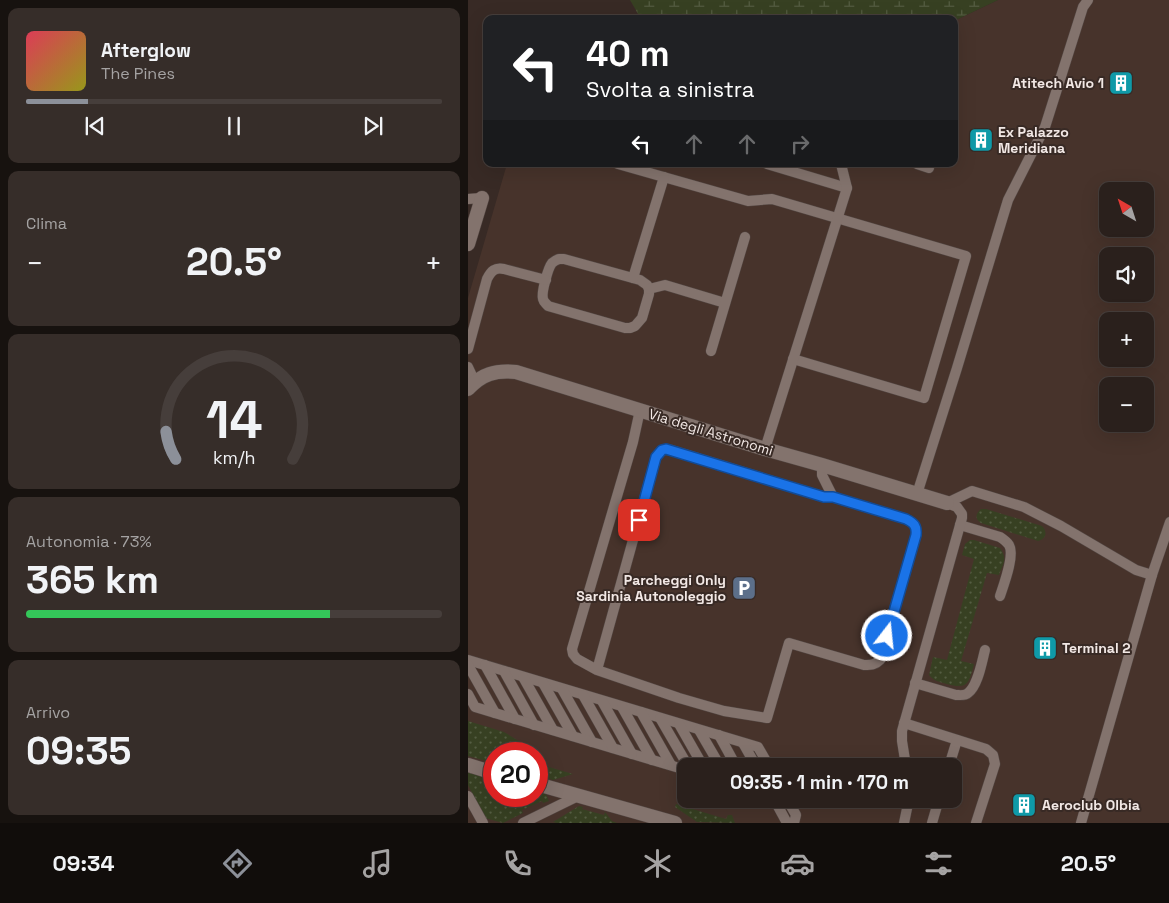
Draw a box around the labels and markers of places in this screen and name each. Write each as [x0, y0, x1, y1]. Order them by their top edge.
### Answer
building icon: Atitech Avio 1 [1108, 70, 1134, 96]
place label: Atitech Avio 1 [1012, 74, 1104, 92]
place label: Ex Palazzo Meridiana [998, 123, 1069, 157]
building icon: Ex Palazzo Meridiana [968, 127, 994, 153]
pin [618, 499, 660, 541]
place label: Parcheggi Only Sardinia Autonoleggio [576, 571, 726, 605]
parking icon: Parcheggi Only Sardinia Autonoleggio [731, 575, 757, 601]
building icon: Terminal 2 [1032, 635, 1058, 661]
place label: Terminal 2 [1062, 639, 1131, 657]
building icon: Aeroclub Olbia [1011, 792, 1037, 818]
place label: Aeroclub Olbia [1042, 796, 1140, 814]

